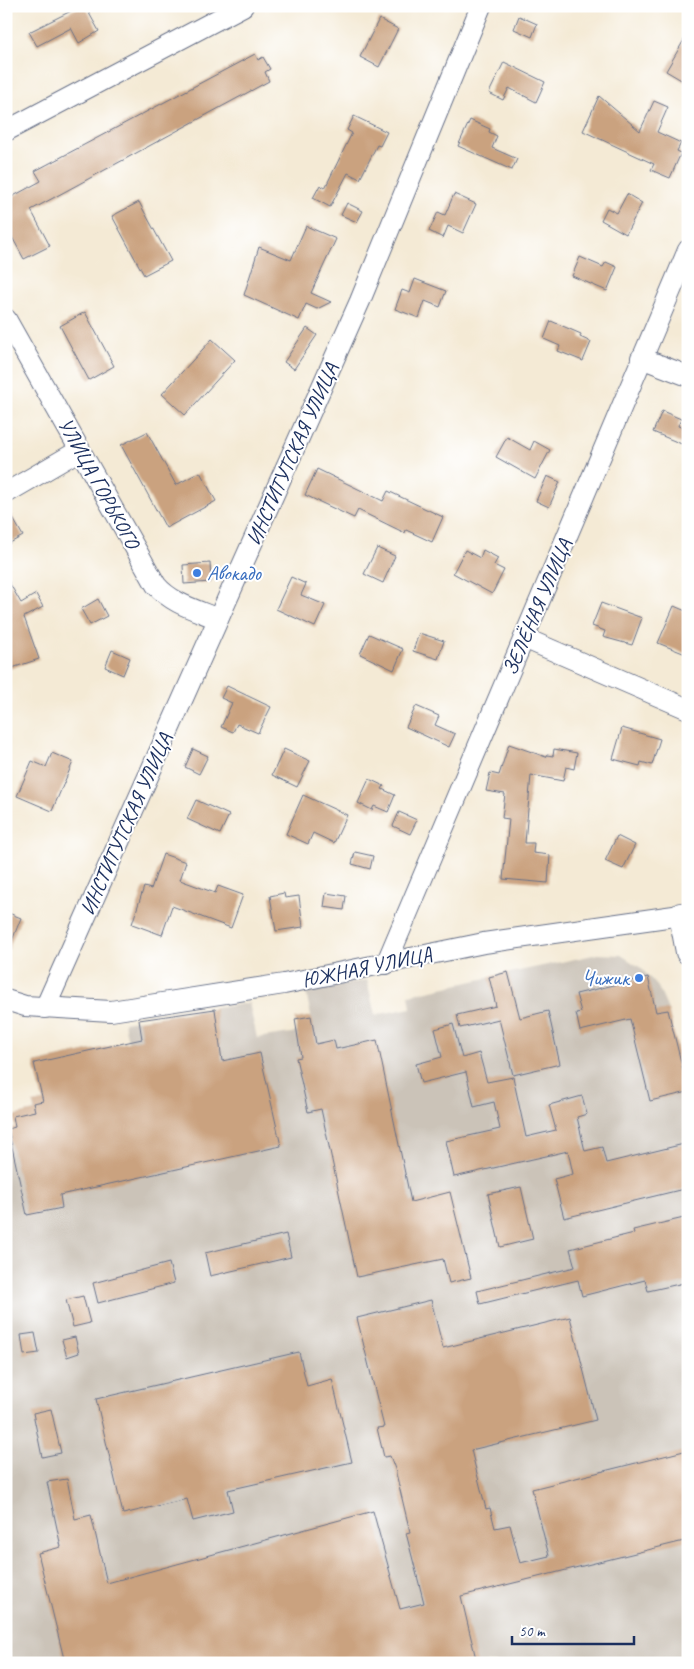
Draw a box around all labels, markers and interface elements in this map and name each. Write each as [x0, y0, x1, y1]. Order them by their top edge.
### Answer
street label: ИНСТИТУТСКАЯ УЛИЦА [240, 359, 344, 549]
street label: УЛИЦА ГОРЬКОГО [53, 413, 147, 555]
street label: ЗЕЛЁНАЯ УЛИЦА [497, 535, 578, 679]
place label: Авокадо [207, 560, 263, 586]
marker: Авокадо [191, 567, 203, 579]
street label: ИНСТИТУТСКАЯ УЛИЦА [74, 729, 178, 919]
street label: ЮЖНАЯ УЛИЦА [300, 941, 434, 993]
place label: Чижик [582, 965, 631, 991]
marker: Чижик [633, 972, 645, 984]
scale bar [512, 1614, 634, 1646]
text: 50 m [519, 1622, 546, 1641]

